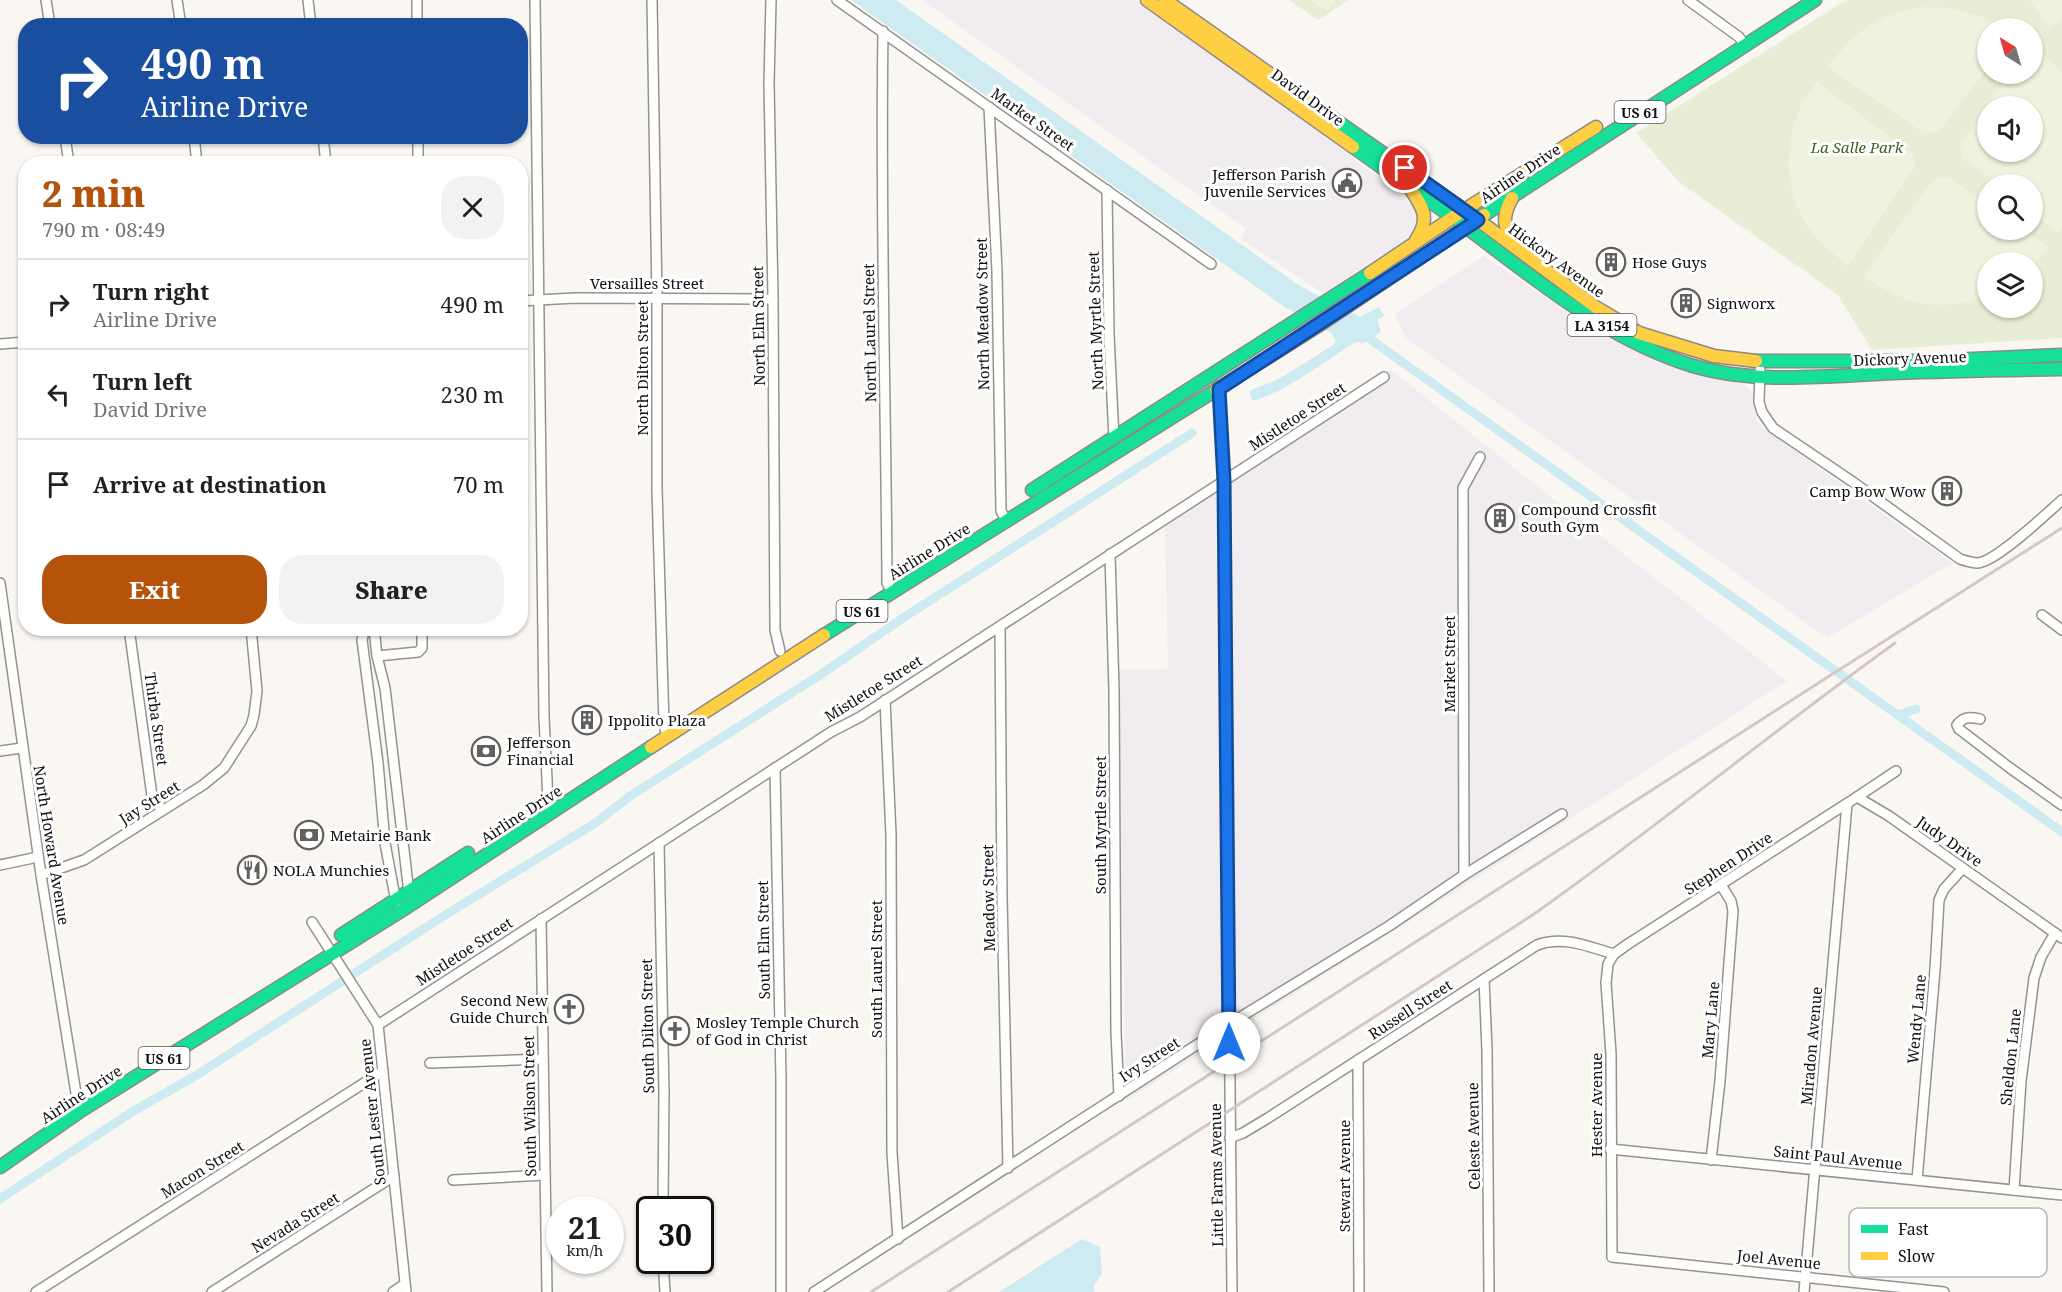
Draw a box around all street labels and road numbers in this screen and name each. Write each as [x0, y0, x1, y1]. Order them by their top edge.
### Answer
street label: David Drive [1268, 64, 1348, 130]
street label: Market Street [987, 83, 1079, 155]
road number: US 61 [1614, 101, 1666, 123]
street label: Airline Drive [1476, 139, 1564, 207]
street label: Hickory Avenue [1505, 218, 1609, 302]
street label: North Meadow Street [971, 237, 993, 391]
street label: North Myrtle Street [1083, 251, 1107, 391]
street label: North Laurel Street [858, 264, 880, 402]
street label: North Elm Street [747, 266, 769, 386]
street label: Versailles Street [590, 273, 704, 293]
street label: North Dilton Street [632, 300, 652, 436]
road number: LA 3154 [1568, 314, 1636, 336]
street label: Dickory Avenue [1853, 346, 1967, 370]
street label: Mistletoe Street [1245, 377, 1349, 455]
street label: Airline Drive [884, 518, 974, 584]
road number: US 61 [836, 600, 888, 622]
street label: Market Street [1439, 615, 1459, 713]
street label: Mistletoe Street [821, 650, 925, 726]
street label: Thirba Street [141, 671, 173, 767]
street label: South Myrtle Street [1090, 756, 1110, 894]
street label: North Howard Avenue [29, 764, 75, 926]
street label: Jay Street [114, 776, 183, 829]
street label: Airline Drive [477, 780, 565, 848]
street label: Judy Drive [1912, 810, 1987, 871]
street label: Stephen Drive [1680, 827, 1776, 899]
street label: Meadow Street [977, 844, 999, 952]
street label: South Elm Street [752, 880, 774, 1000]
street label: South Laurel Street [866, 900, 886, 1038]
street label: Mistletoe Street [412, 912, 516, 990]
street label: South Dilton Street [636, 958, 658, 1094]
street label: Russell Street [1364, 974, 1456, 1044]
street label: Wendy Lane [1902, 974, 1930, 1064]
street label: Mary Lane [1697, 981, 1723, 1059]
street label: Miradon Avenue [1796, 986, 1826, 1106]
street label: Sheldon Lane [1995, 1008, 2025, 1106]
street label: Ivy Street [1115, 1032, 1183, 1086]
street label: South Wilson Street [518, 1035, 540, 1177]
street label: South Lester Avenue [354, 1038, 390, 1186]
road number: US 61 [138, 1047, 190, 1069]
street label: Hester Avenue [1586, 1053, 1606, 1157]
street label: Airline Drive [37, 1060, 125, 1128]
street label: Celeste Avenue [1462, 1082, 1484, 1190]
street label: Little Farms Avenue [1205, 1103, 1227, 1247]
street label: Stewart Avenue [1334, 1120, 1354, 1232]
street label: Macon Street [157, 1136, 247, 1202]
street label: Saint Paul Avenue [1773, 1140, 1903, 1174]
street label: Nevada Street [247, 1187, 343, 1257]
street label: Joel Avenue [1735, 1245, 1822, 1273]

